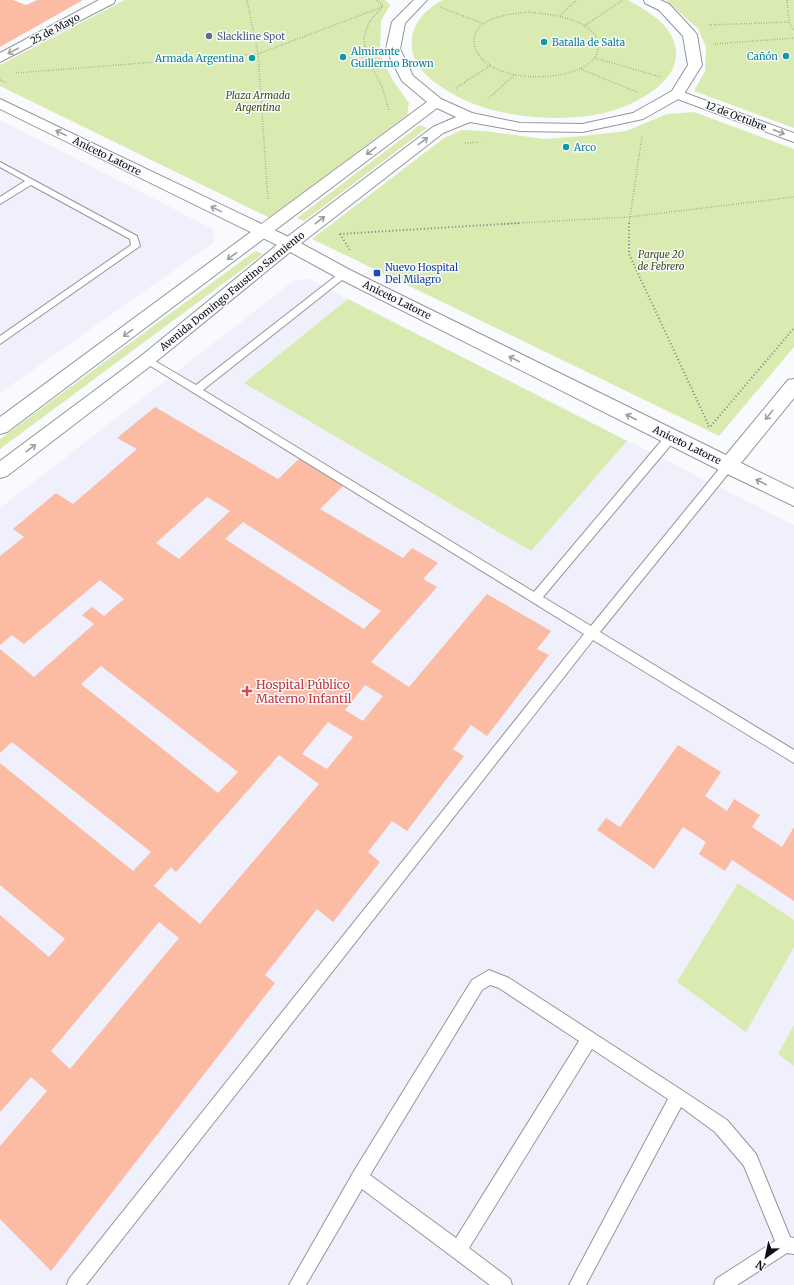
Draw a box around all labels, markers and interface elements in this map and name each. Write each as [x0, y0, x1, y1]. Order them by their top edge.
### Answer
street label: 25 de Mayo [28, 10, 82, 47]
place label: Slackline Spot [217, 30, 285, 43]
marker: Slackline Spot [204, 31, 214, 41]
place label: Batalla de Salta [552, 36, 626, 49]
marker: Batalla de Salta [539, 37, 549, 47]
place label: Almirante Guillermo Brown [350, 45, 434, 70]
one-way arrow [7, 48, 19, 55]
place label: Cañón [747, 50, 778, 63]
marker: Cañón [781, 51, 791, 61]
place label: Armada Argentina [154, 52, 245, 65]
marker: Almirante Guillermo Brown [338, 52, 348, 62]
marker: Armada Argentina [247, 53, 257, 63]
park label: Plaza Armada Argentina [226, 89, 291, 114]
street label: 12 de Octubre [704, 98, 768, 134]
one-way arrow [56, 129, 68, 136]
one-way arrow [773, 129, 785, 137]
street label: Aniceto Latorre [70, 133, 143, 178]
one-way arrow [417, 137, 428, 146]
place label: Arco [573, 141, 596, 154]
marker: Arco [561, 142, 571, 152]
one-way arrow [366, 147, 377, 155]
one-way arrow [210, 205, 222, 212]
one-way arrow [314, 216, 325, 225]
street label: Avenida Domingo Faustino Sarmiento [156, 228, 307, 354]
park label: Parque 20 de Febrero [638, 248, 685, 273]
one-way arrow [227, 251, 238, 260]
place label: Nuevo Hospital Del Milagro [385, 261, 458, 286]
marker: Nuevo Hospital Del Milagro [372, 268, 382, 278]
street label: Aniceto Latorre [360, 277, 433, 322]
one-way arrow [122, 329, 133, 337]
one-way arrow [509, 355, 521, 362]
one-way arrow [765, 410, 774, 420]
one-way arrow [625, 413, 637, 420]
street label: Aniceto Latorre [650, 422, 723, 467]
one-way arrow [26, 444, 37, 452]
one-way arrow [755, 477, 767, 485]
place label: Hospital Público Materno Infantil [256, 677, 352, 706]
marker: Hospital Público Materno Infantil [241, 685, 253, 697]
north arrow [746, 1237, 786, 1277]
text: N [753, 1257, 768, 1274]

